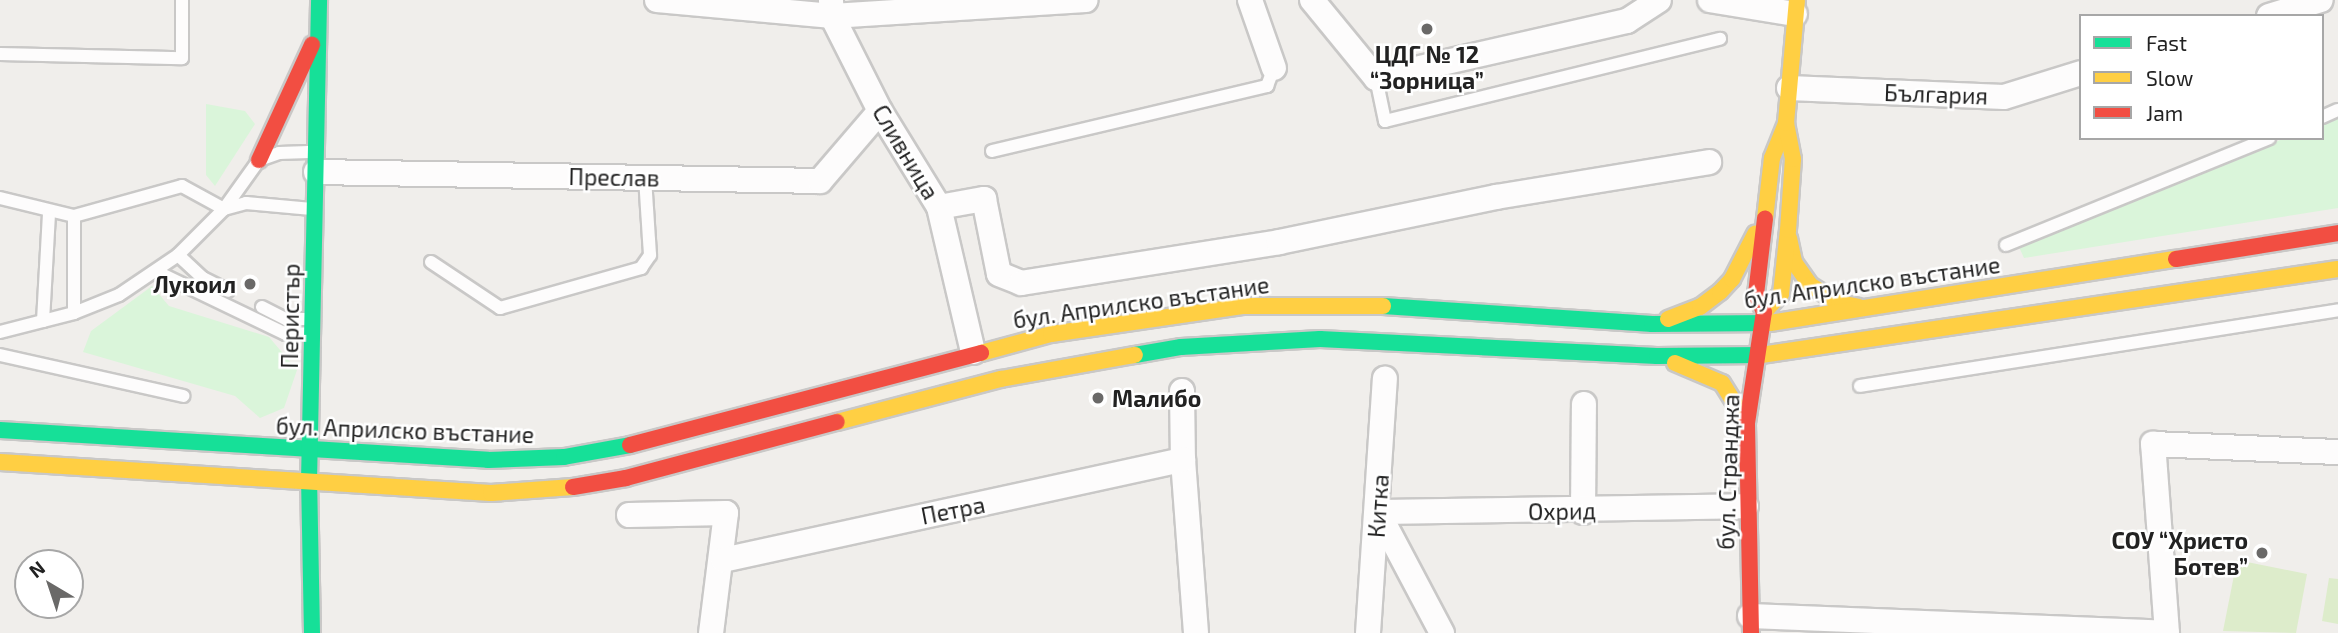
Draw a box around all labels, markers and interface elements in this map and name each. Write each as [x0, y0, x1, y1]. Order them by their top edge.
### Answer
legend [2079, 14, 2324, 140]
marker: ЦДГ № 12 “Зорница” [1419, 21, 1435, 37]
text: Fast [2146, 30, 2187, 55]
place label: ЦДГ № 12 “Зорница” [1370, 40, 1484, 94]
text: Slow [2146, 65, 2193, 90]
street label: България [1884, 78, 1988, 110]
street label: Сливница [867, 100, 945, 204]
text: Jam [2146, 100, 2183, 125]
street label: Преслав [568, 162, 660, 192]
street label: бул. Априлско въстание [1742, 250, 2002, 314]
street label: Перистър [275, 263, 305, 369]
place label: Лукоил [153, 270, 236, 298]
street label: бул. Априлско въстание [1011, 270, 1271, 334]
marker: Лукоил [242, 276, 258, 292]
place label: Малибо [1112, 384, 1201, 412]
marker: Малибо [1090, 390, 1106, 406]
street label: бул. Странджа [1711, 394, 1745, 550]
street label: бул. Априлско въстание [275, 412, 535, 448]
street label: Китка [1362, 473, 1394, 539]
street label: Петра [919, 490, 987, 530]
street label: Охрид [1528, 497, 1596, 525]
place label: СОУ “Христо Ботев” [2112, 526, 2248, 580]
marker: СОУ “Христо Ботев” [2254, 545, 2270, 561]
north arrow [14, 549, 84, 619]
text: N [24, 556, 49, 582]

